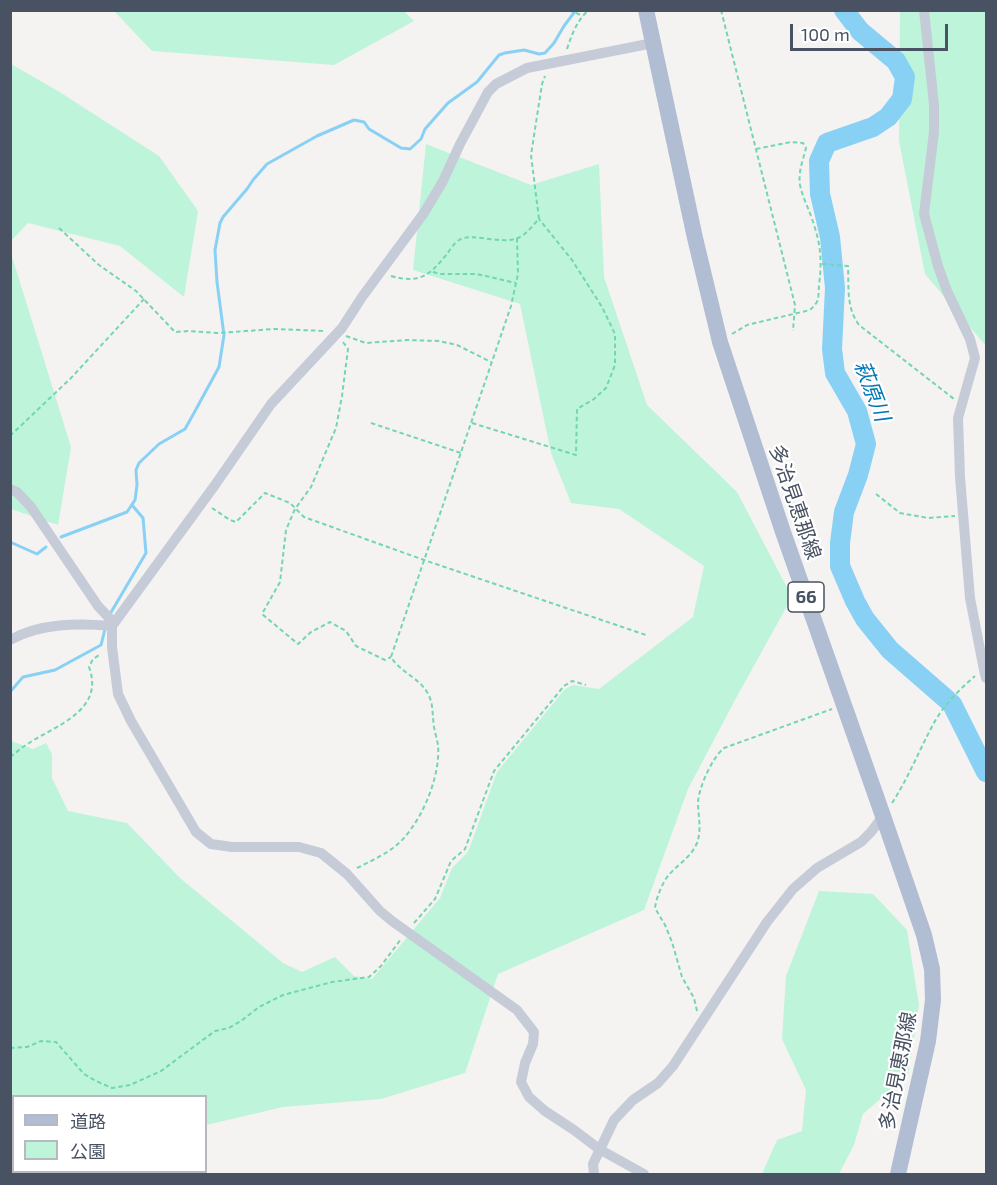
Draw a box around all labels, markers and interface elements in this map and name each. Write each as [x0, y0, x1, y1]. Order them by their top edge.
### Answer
scale bar [793, 12, 950, 50]
text: 100 m [801, 23, 850, 45]
water label: 萩原川 [849, 357, 895, 425]
street label: 多治見恵那線 [764, 441, 826, 563]
road number: 66 [788, 582, 824, 612]
street label: 多治見恵那線 [875, 1010, 921, 1132]
legend [12, 1095, 207, 1173]
text: 道路 [70, 1110, 106, 1132]
text: 公園 [70, 1140, 106, 1162]

